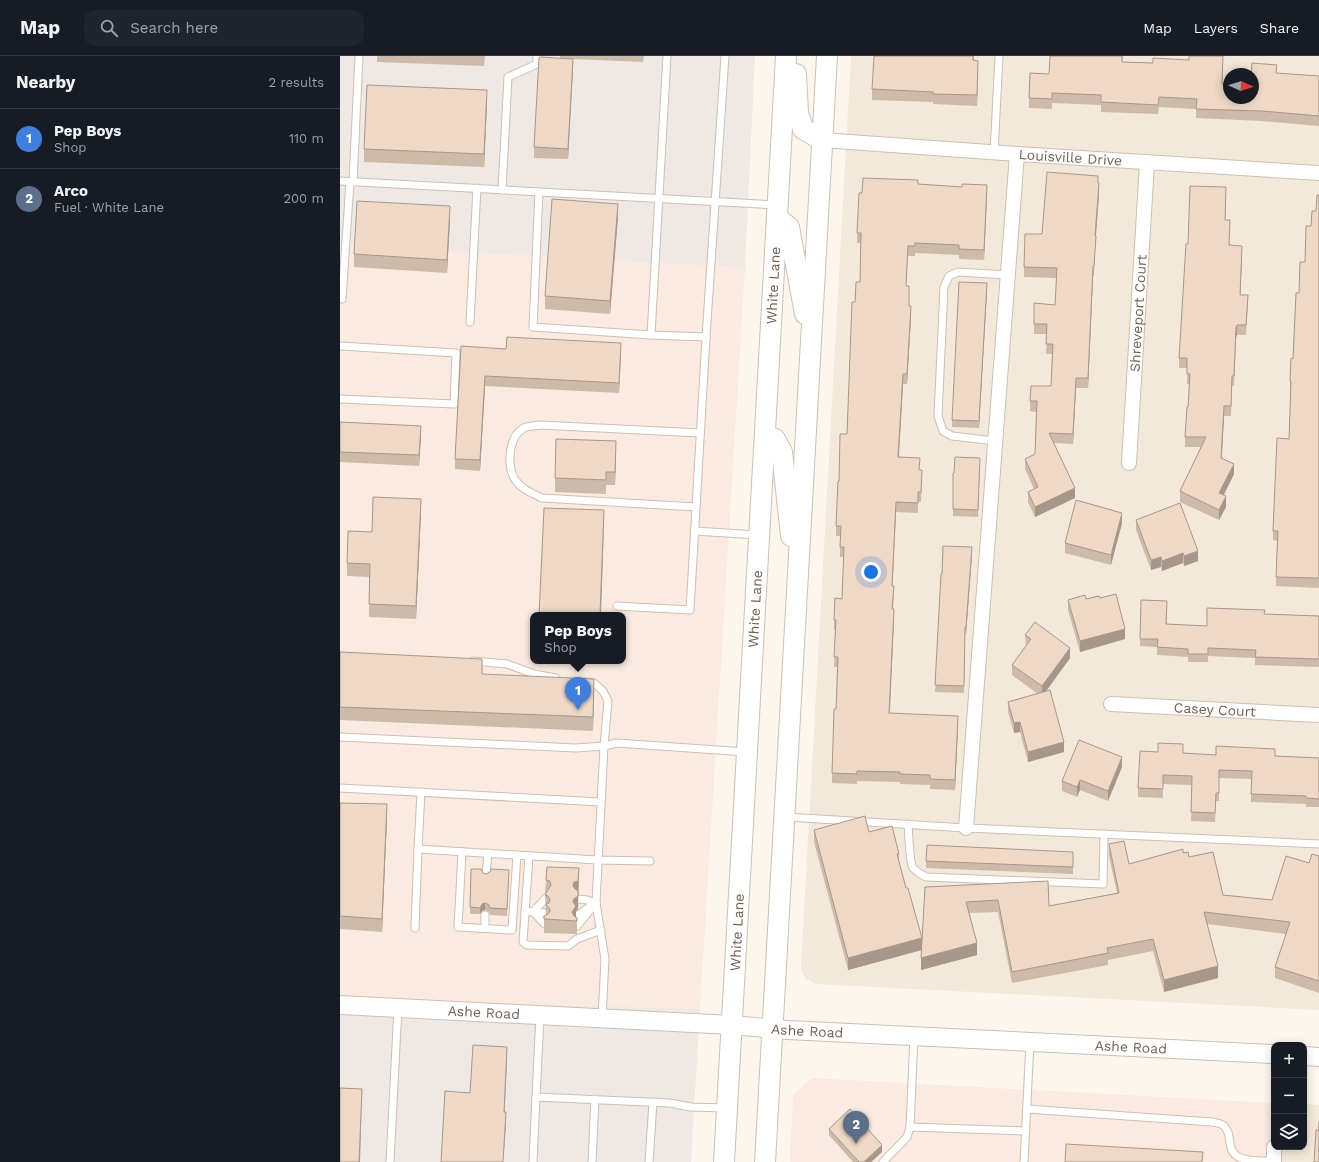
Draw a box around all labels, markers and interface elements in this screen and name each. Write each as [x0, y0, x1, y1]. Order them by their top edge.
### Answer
search box [84, 10, 364, 46]
text: Map [20, 16, 60, 39]
icon: search [98, 17, 120, 39]
text: Search here [130, 19, 218, 37]
text: Map [1143, 20, 1172, 36]
text: Layers [1194, 20, 1238, 36]
text: Share [1260, 20, 1299, 36]
north arrow [1223, 68, 1259, 104]
text: Nearby [16, 72, 75, 92]
text: 2 results [269, 75, 324, 90]
text: Pep Boys [54, 122, 121, 140]
text: 1 [26, 131, 32, 146]
text: 110 m [289, 131, 324, 146]
text: Shop [54, 140, 86, 155]
street label: Louisville Drive [1018, 146, 1123, 169]
text: Arco [54, 182, 88, 200]
text: 2 [25, 191, 33, 206]
text: 200 m [283, 191, 324, 206]
text: Fuel · White Lane [54, 200, 164, 215]
street label: White Lane [763, 246, 783, 325]
street label: Shreveport Court [1126, 254, 1149, 372]
your location [861, 562, 881, 582]
street label: White Lane [745, 570, 765, 648]
popup [530, 612, 626, 664]
text: Pep Boys [544, 622, 612, 640]
text: Shop [544, 640, 577, 655]
pin: 1 [565, 677, 591, 710]
street label: Casey Court [1173, 699, 1256, 720]
street label: White Lane [727, 893, 747, 972]
street label: Ashe Road [447, 1003, 520, 1022]
street label: Ashe Road [770, 1021, 844, 1041]
street label: Ashe Road [1094, 1037, 1167, 1057]
map controls [1271, 1042, 1307, 1150]
button: + [1271, 1042, 1307, 1078]
button: − [1271, 1078, 1307, 1114]
pin: 2 [843, 1111, 869, 1144]
button: layers [1271, 1114, 1307, 1150]

